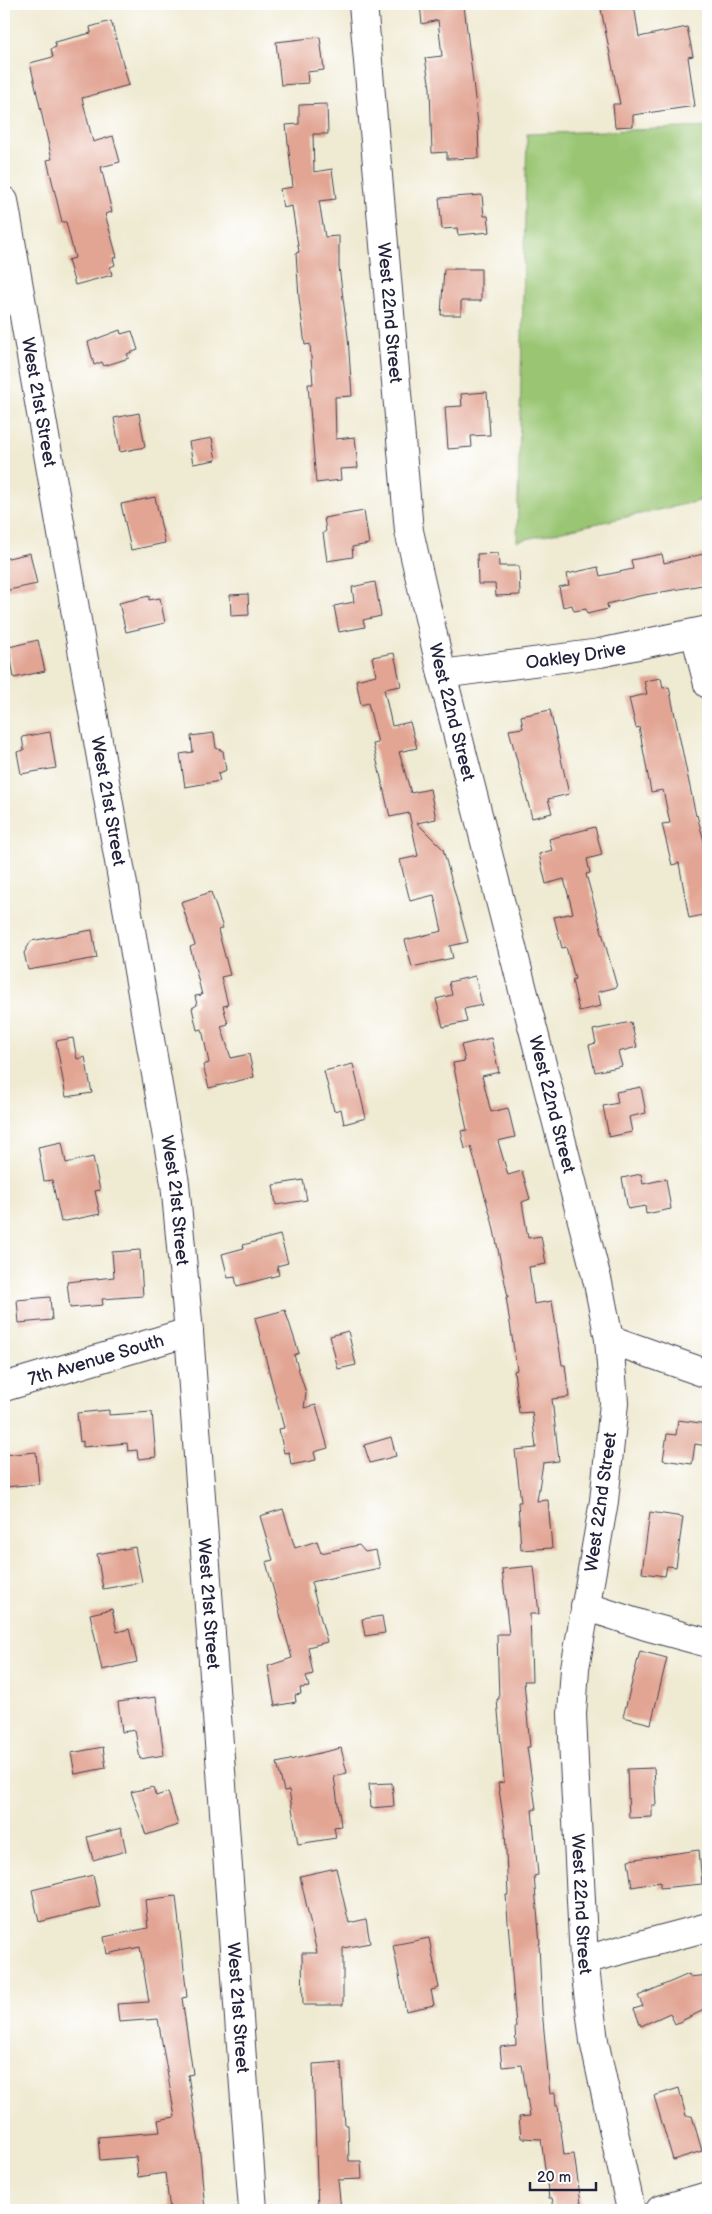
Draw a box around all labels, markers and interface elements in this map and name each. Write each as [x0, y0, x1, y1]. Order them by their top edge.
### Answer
street label: West 22nd Street [373, 242, 407, 384]
street label: West 21st Street [17, 336, 61, 469]
street label: Oakley Drive [524, 637, 628, 673]
street label: West 22nd Street [425, 641, 480, 783]
street label: West 21st Street [87, 735, 130, 868]
street label: West 22nd Street [525, 1033, 580, 1176]
street label: West 21st Street [156, 1134, 193, 1267]
street label: 7th Avenue South [26, 1330, 166, 1390]
street label: West 22nd Street [581, 1430, 621, 1573]
street label: West 21st Street [194, 1538, 224, 1670]
street label: West 22nd Street [567, 1833, 596, 1976]
street label: West 21st Street [223, 1942, 254, 2074]
scale bar [530, 2159, 596, 2191]
text: 20 m [537, 2168, 571, 2187]

